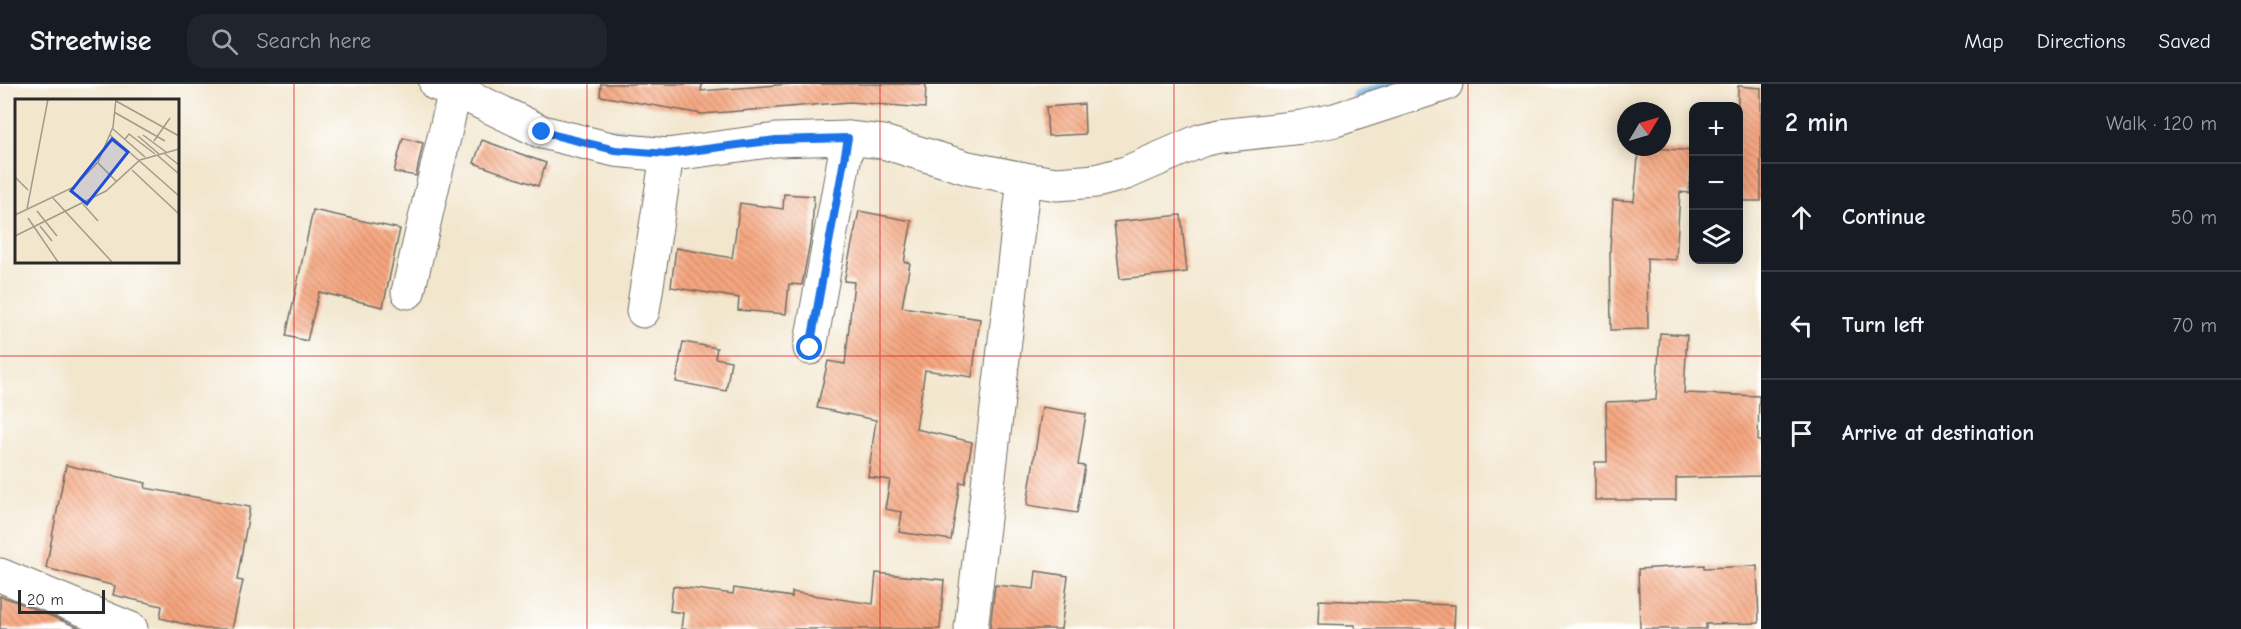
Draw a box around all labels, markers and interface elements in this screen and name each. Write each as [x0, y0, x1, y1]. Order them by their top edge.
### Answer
search box [187, 14, 607, 68]
text: Streetwise [30, 25, 151, 57]
icon: search [208, 25, 241, 58]
text: Search here [256, 28, 371, 54]
text: Map [1964, 29, 2004, 53]
text: Directions [2037, 29, 2126, 53]
text: Saved [2159, 29, 2211, 53]
inset map [15, 99, 178, 262]
north arrow [1617, 102, 1671, 156]
map controls [1689, 102, 1743, 264]
button: + [1689, 102, 1743, 156]
text: 2 min [1785, 108, 1848, 138]
text: Walk · 120 m [2106, 112, 2217, 135]
route end [528, 118, 554, 144]
button: − [1689, 156, 1743, 210]
icon: ahead [1785, 201, 1818, 234]
text: Continue [1842, 204, 1925, 230]
text: 50 m [2171, 206, 2217, 229]
button: layers [1689, 210, 1743, 264]
icon: left [1785, 309, 1818, 342]
text: Turn left [1842, 312, 1924, 338]
text: 70 m [2172, 314, 2217, 337]
route start [796, 334, 822, 360]
icon: arrive [1785, 417, 1818, 450]
text: Arrive at destination [1842, 420, 2034, 446]
scale bar [18, 587, 105, 614]
text: 20 m [27, 591, 64, 609]

